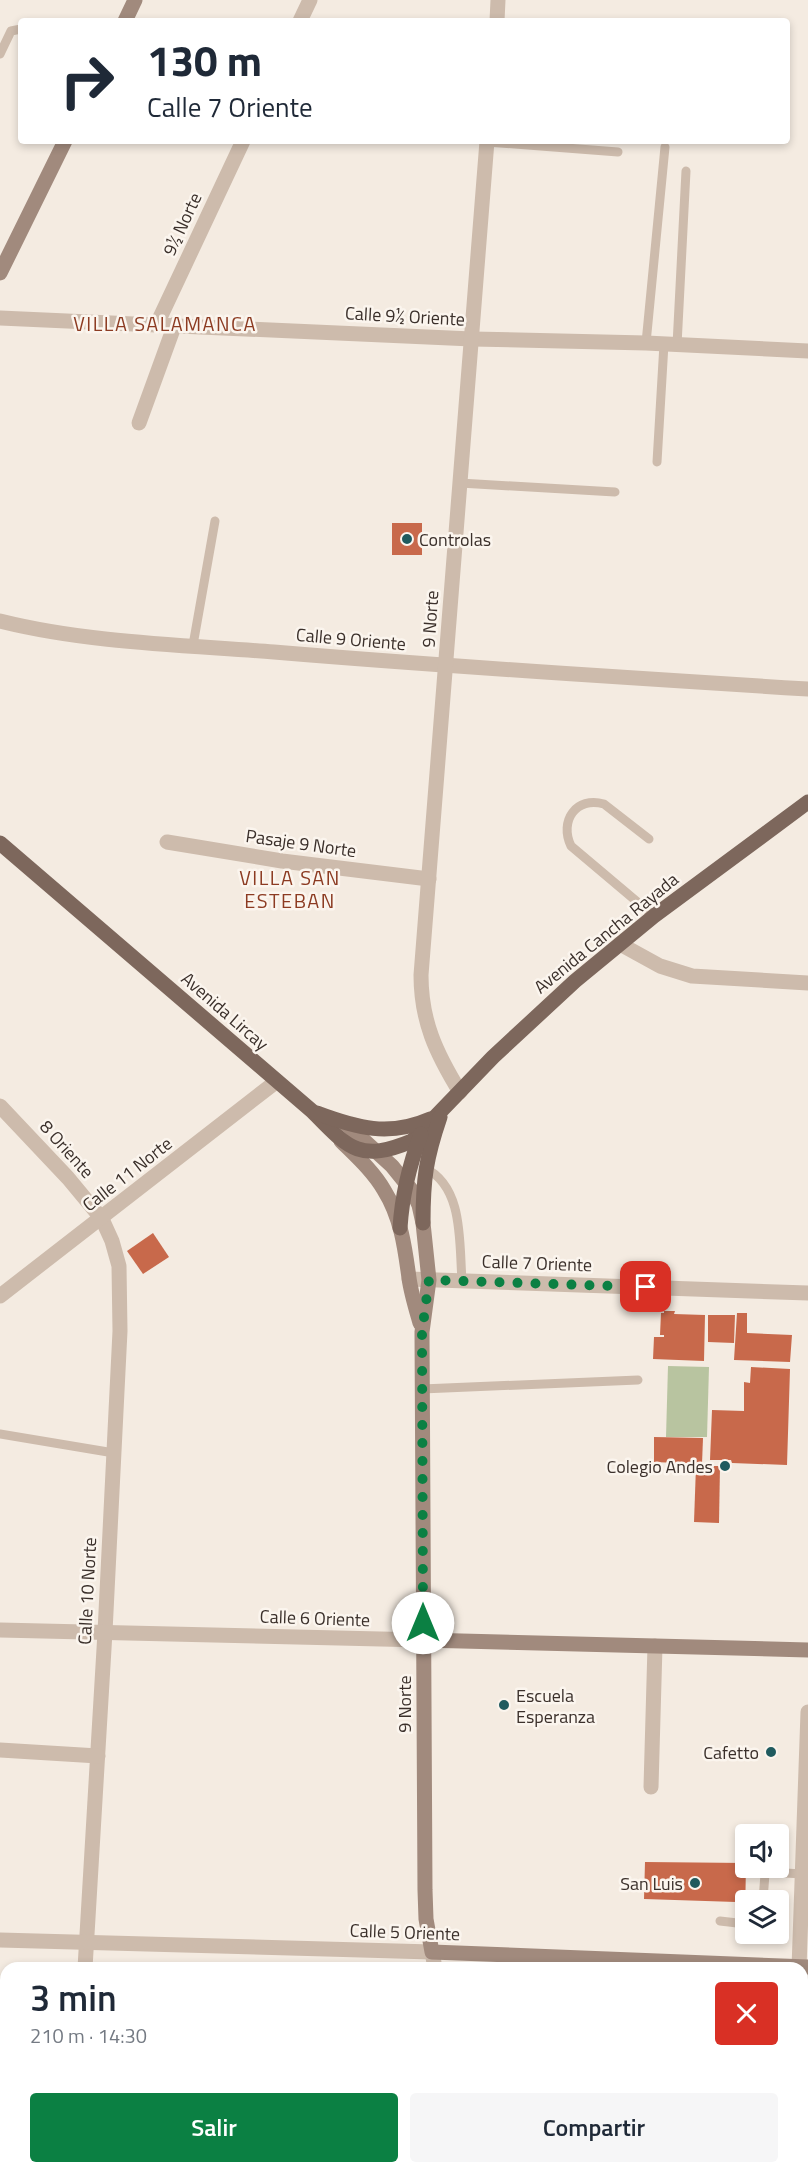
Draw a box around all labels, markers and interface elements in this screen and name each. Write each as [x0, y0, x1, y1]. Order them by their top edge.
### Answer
text: 130 m [147, 28, 262, 92]
icon: right [48, 42, 126, 120]
text: Calle 7 Oriente [147, 86, 313, 127]
street label: 9½ Norte [156, 188, 208, 260]
street label: Calle 9½ Oriente [344, 299, 466, 333]
district label: VILLA SALAMANCA [73, 308, 257, 339]
place label: Controlas [419, 526, 491, 553]
marker: Controlas [400, 532, 414, 546]
street label: 9 Norte [415, 589, 445, 649]
street label: Calle 9 Oriente [295, 621, 407, 657]
street label: Pasaje 9 Norte [244, 822, 358, 864]
district label: VILLA SAN ESTEBAN [239, 862, 341, 916]
street label: Avenida Cancha Rayada [528, 866, 684, 1000]
street label: Avenida Lircay [175, 965, 275, 1057]
street label: 8 Oriente [33, 1114, 101, 1184]
street label: Calle 11 Norte [76, 1130, 178, 1218]
street label: Calle 7 Oriente [481, 1248, 593, 1278]
pin [620, 1261, 671, 1312]
icon: arrive [629, 1270, 662, 1303]
place label: Colegio Andes [607, 1453, 713, 1480]
marker: Colegio Andes [718, 1459, 732, 1473]
street label: Calle 10 Norte [71, 1537, 103, 1645]
position arrow [391, 1591, 455, 1655]
street label: Calle 6 Oriente [259, 1603, 371, 1633]
street label: 9 Norte [391, 1675, 418, 1733]
place label: Escuela Esperanza [516, 1682, 595, 1730]
marker: Escuela Esperanza [497, 1698, 511, 1712]
place label: Cafetto [703, 1739, 759, 1766]
marker: Cafetto [764, 1745, 778, 1759]
map controls [735, 1824, 789, 1944]
button: sound [735, 1824, 789, 1878]
place label: San Luis [620, 1870, 683, 1897]
marker: San Luis [688, 1876, 702, 1890]
button: layers [735, 1890, 789, 1944]
street label: Calle 5 Oriente [349, 1917, 461, 1947]
text: 3 min [30, 1970, 117, 2025]
button: close [715, 1982, 778, 2045]
text: 210 m · 14:30 [30, 2020, 147, 2051]
button: Salir [30, 2093, 398, 2162]
button: Compartir [410, 2093, 778, 2162]

